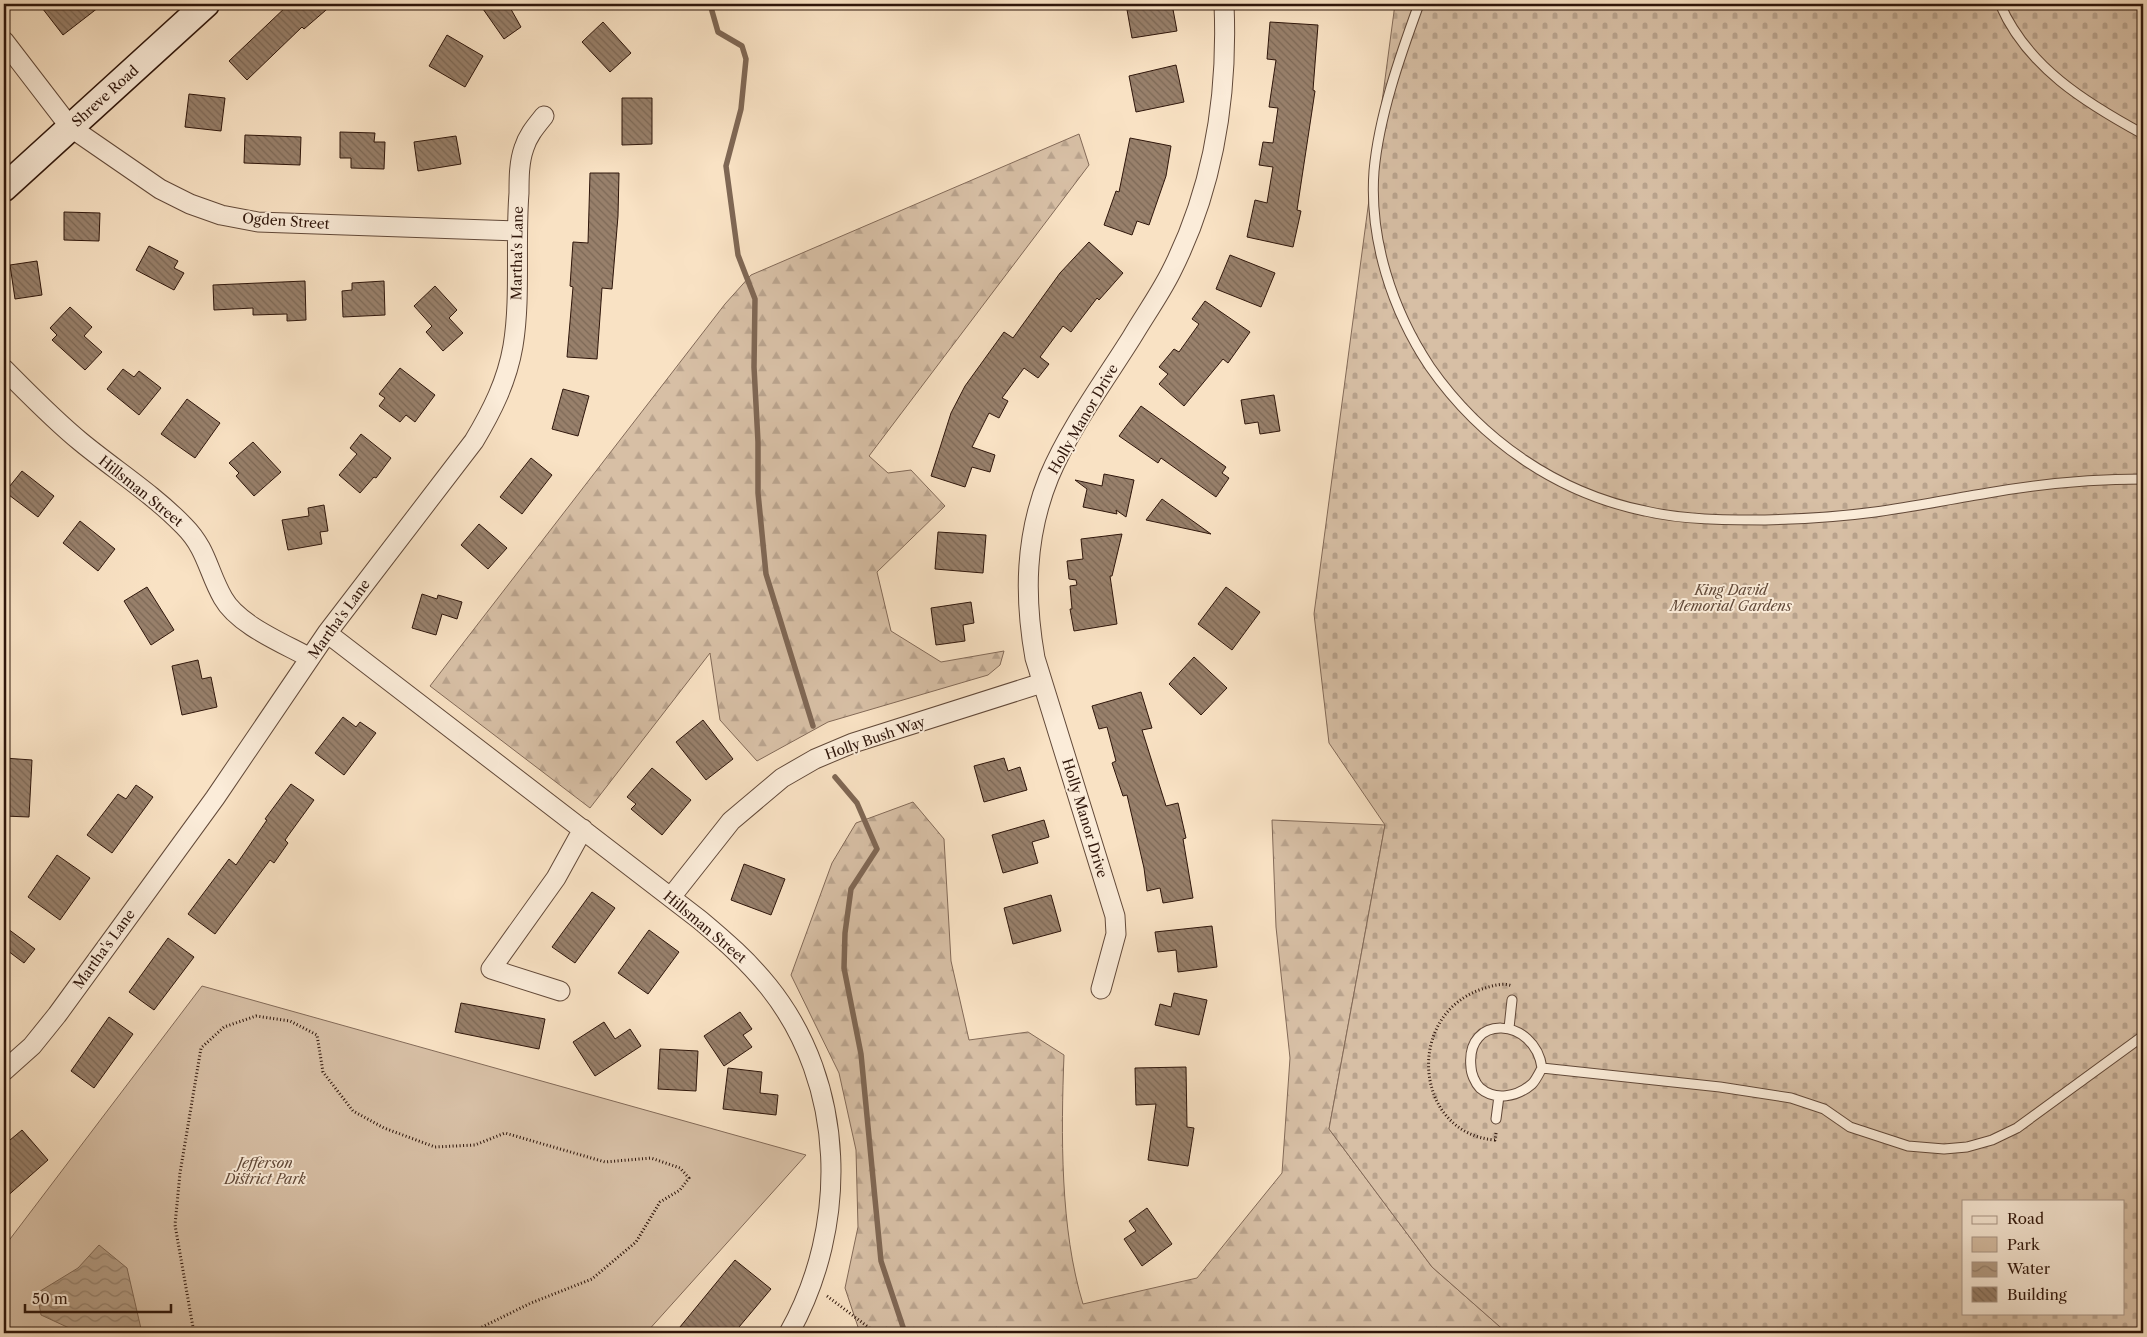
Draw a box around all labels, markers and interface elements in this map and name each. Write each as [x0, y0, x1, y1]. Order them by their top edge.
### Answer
street label: Shreve Road [68, 61, 143, 131]
street label: Martha's Lane [507, 206, 527, 300]
street label: Ogden Street [242, 209, 330, 233]
street label: Holly Manor Drive [1044, 361, 1122, 477]
street label: Hillsman Street [95, 452, 187, 531]
street label: Martha's Lane [304, 576, 374, 662]
park label: King David Memorial Gardens [1668, 581, 1793, 615]
street label: Holly Bush Way [822, 712, 928, 764]
street label: Holly Manor Drive [1058, 756, 1112, 880]
street label: Hillsman Street [660, 887, 750, 967]
street label: Martha's Lane [69, 906, 139, 992]
park label: Jefferson District Park [223, 1154, 307, 1188]
legend [1962, 1200, 2124, 1314]
text: Road [2007, 1209, 2044, 1228]
text: Park [2007, 1235, 2041, 1254]
text: Water [2006, 1259, 2051, 1278]
scale bar [25, 1282, 171, 1314]
text: Building [2007, 1285, 2067, 1304]
text: 50 m [32, 1289, 68, 1308]

